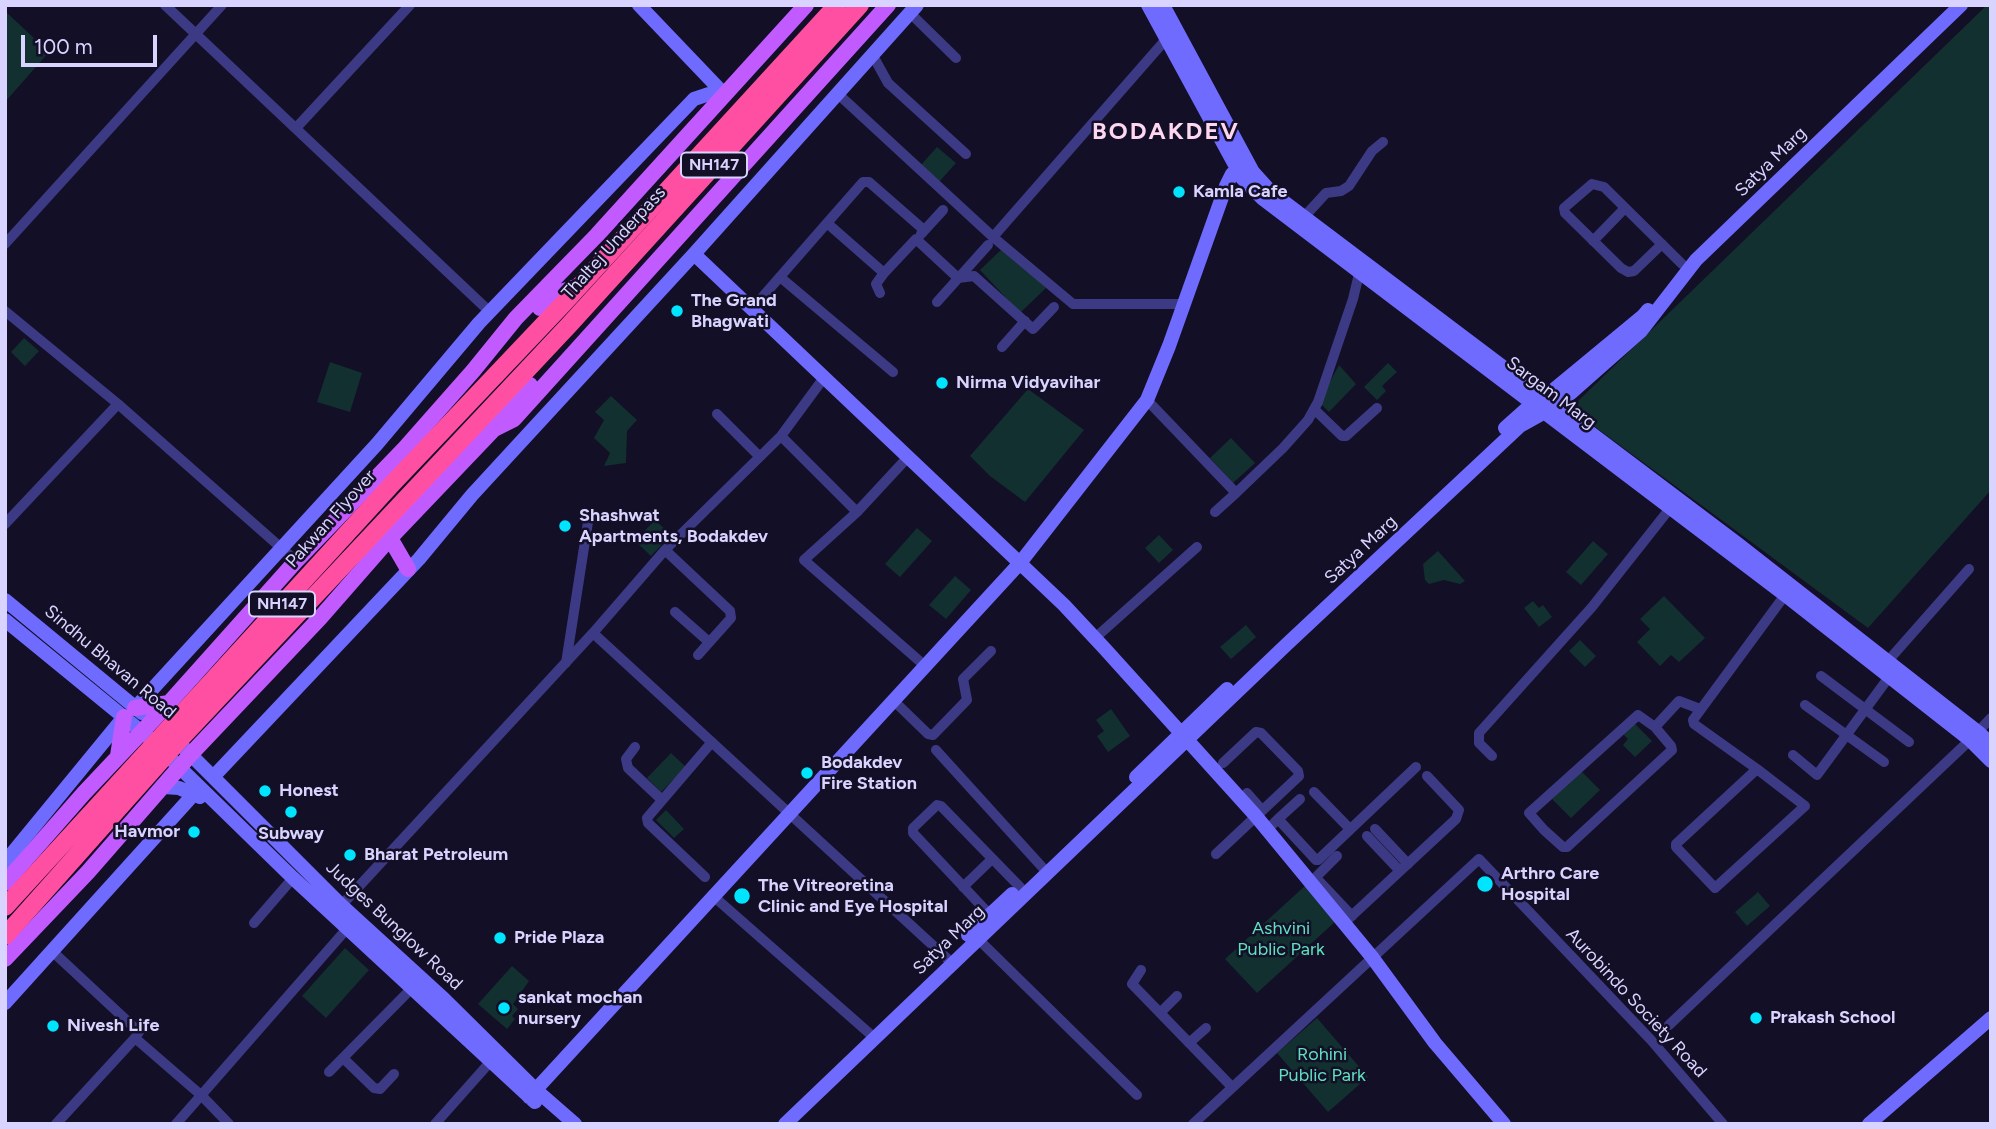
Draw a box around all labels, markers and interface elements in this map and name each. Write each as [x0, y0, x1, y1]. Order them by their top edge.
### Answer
scale bar [24, 21, 161, 65]
text: 100 m [34, 34, 93, 59]
district label: BODAKDEV [1093, 118, 1239, 146]
street label: Satya Marg [1731, 123, 1811, 201]
road number: NH147 [681, 153, 747, 178]
place label: Kamla Cafe [1193, 181, 1288, 203]
street label: Thaltej Underpass [558, 182, 670, 304]
marker: Kamla Cafe [1171, 184, 1187, 200]
place label: The Grand Bhagwati [691, 290, 777, 332]
marker: The Grand Bhagwati [669, 303, 685, 319]
street label: Sargam Marg [1502, 352, 1600, 434]
place label: Nirma Vidyavihar [956, 372, 1100, 394]
marker: Nirma Vidyavihar [934, 375, 950, 391]
street label: Pakwan Flyover [281, 466, 381, 572]
place label: Shashwat Apartments, Bodakdev [579, 505, 768, 548]
street label: Satya Marg [1320, 511, 1402, 589]
marker: Shashwat Apartments, Bodakdev [557, 518, 573, 534]
road number: NH147 [249, 592, 315, 617]
street label: Sindhu Bhavan Road [40, 601, 180, 723]
place label: Bodakdev Fire Station [821, 752, 917, 794]
marker: Bodakdev Fire Station [799, 765, 815, 781]
place label: Honest [279, 780, 339, 802]
marker: Honest [257, 783, 273, 799]
marker: Subway [283, 804, 299, 820]
place label: Havmor [114, 821, 180, 843]
place label: Subway [258, 823, 324, 845]
marker: Havmor [186, 824, 202, 840]
place label: Bharat Petroleum [364, 844, 508, 866]
marker: Bharat Petroleum [342, 847, 358, 863]
street label: Judges Bunglow Road [321, 857, 467, 995]
place label: Arthro Care Hospital [1501, 863, 1599, 906]
marker: Arthro Care Hospital [1475, 874, 1495, 894]
place label: The Vitreoretina Clinic and Eye Hospital [758, 875, 948, 917]
marker: The Vitreoretina Clinic and Eye Hospital [732, 886, 752, 906]
street label: Satya Marg [909, 901, 989, 979]
park label: Ashvini Public Park [1237, 918, 1325, 960]
street label: Aurobindo Society Road [1561, 924, 1711, 1082]
place label: Pride Plaza [514, 927, 604, 949]
marker: Pride Plaza [492, 930, 508, 946]
place label: sankat mochan nursery [518, 987, 643, 1030]
marker: sankat mochan nursery [496, 1000, 512, 1016]
place label: Prakash School [1770, 1007, 1895, 1029]
marker: Prakash School [1748, 1010, 1764, 1026]
place label: Nivesh Life [67, 1015, 159, 1037]
marker: Nivesh Life [45, 1018, 61, 1034]
park label: Rohini Public Park [1278, 1044, 1366, 1086]

